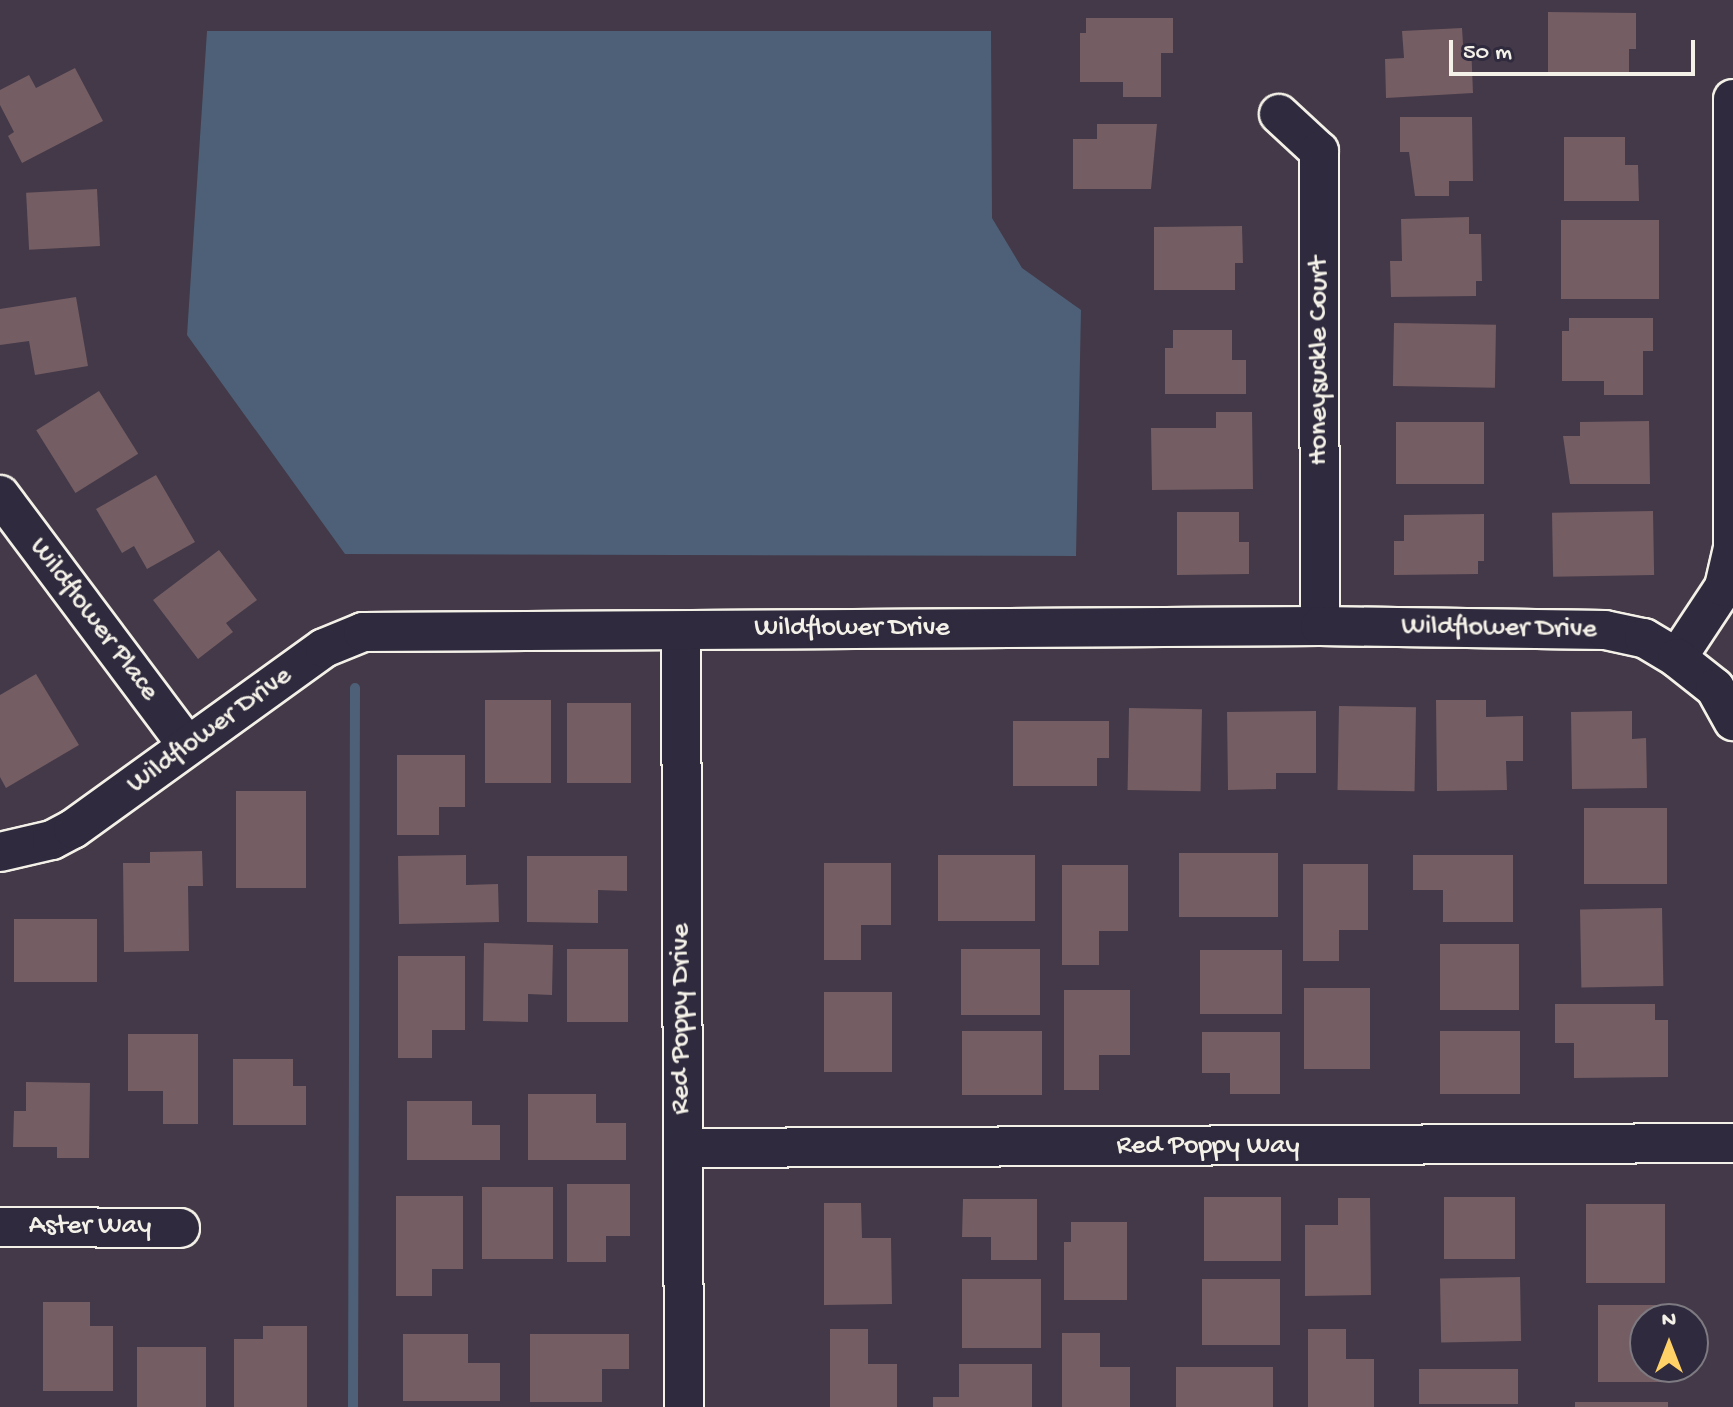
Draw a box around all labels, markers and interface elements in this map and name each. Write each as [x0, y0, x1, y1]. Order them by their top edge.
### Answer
scale bar [1453, 24, 1699, 74]
text: 50 m [1463, 39, 1512, 68]
street label: Honeysuckle Court [1303, 257, 1337, 465]
street label: Wildflower Place [21, 532, 165, 708]
street label: Wildflower Drive [1401, 610, 1597, 648]
street label: Wildflower Drive [754, 612, 950, 646]
street label: Wildflower Drive [121, 660, 299, 802]
street label: Red Poppy Drive [665, 923, 699, 1115]
street label: Red Poppy Way [1116, 1130, 1300, 1164]
street label: Aster Way [29, 1210, 151, 1244]
north arrow [1629, 1303, 1709, 1383]
text: N [1662, 1308, 1676, 1334]

